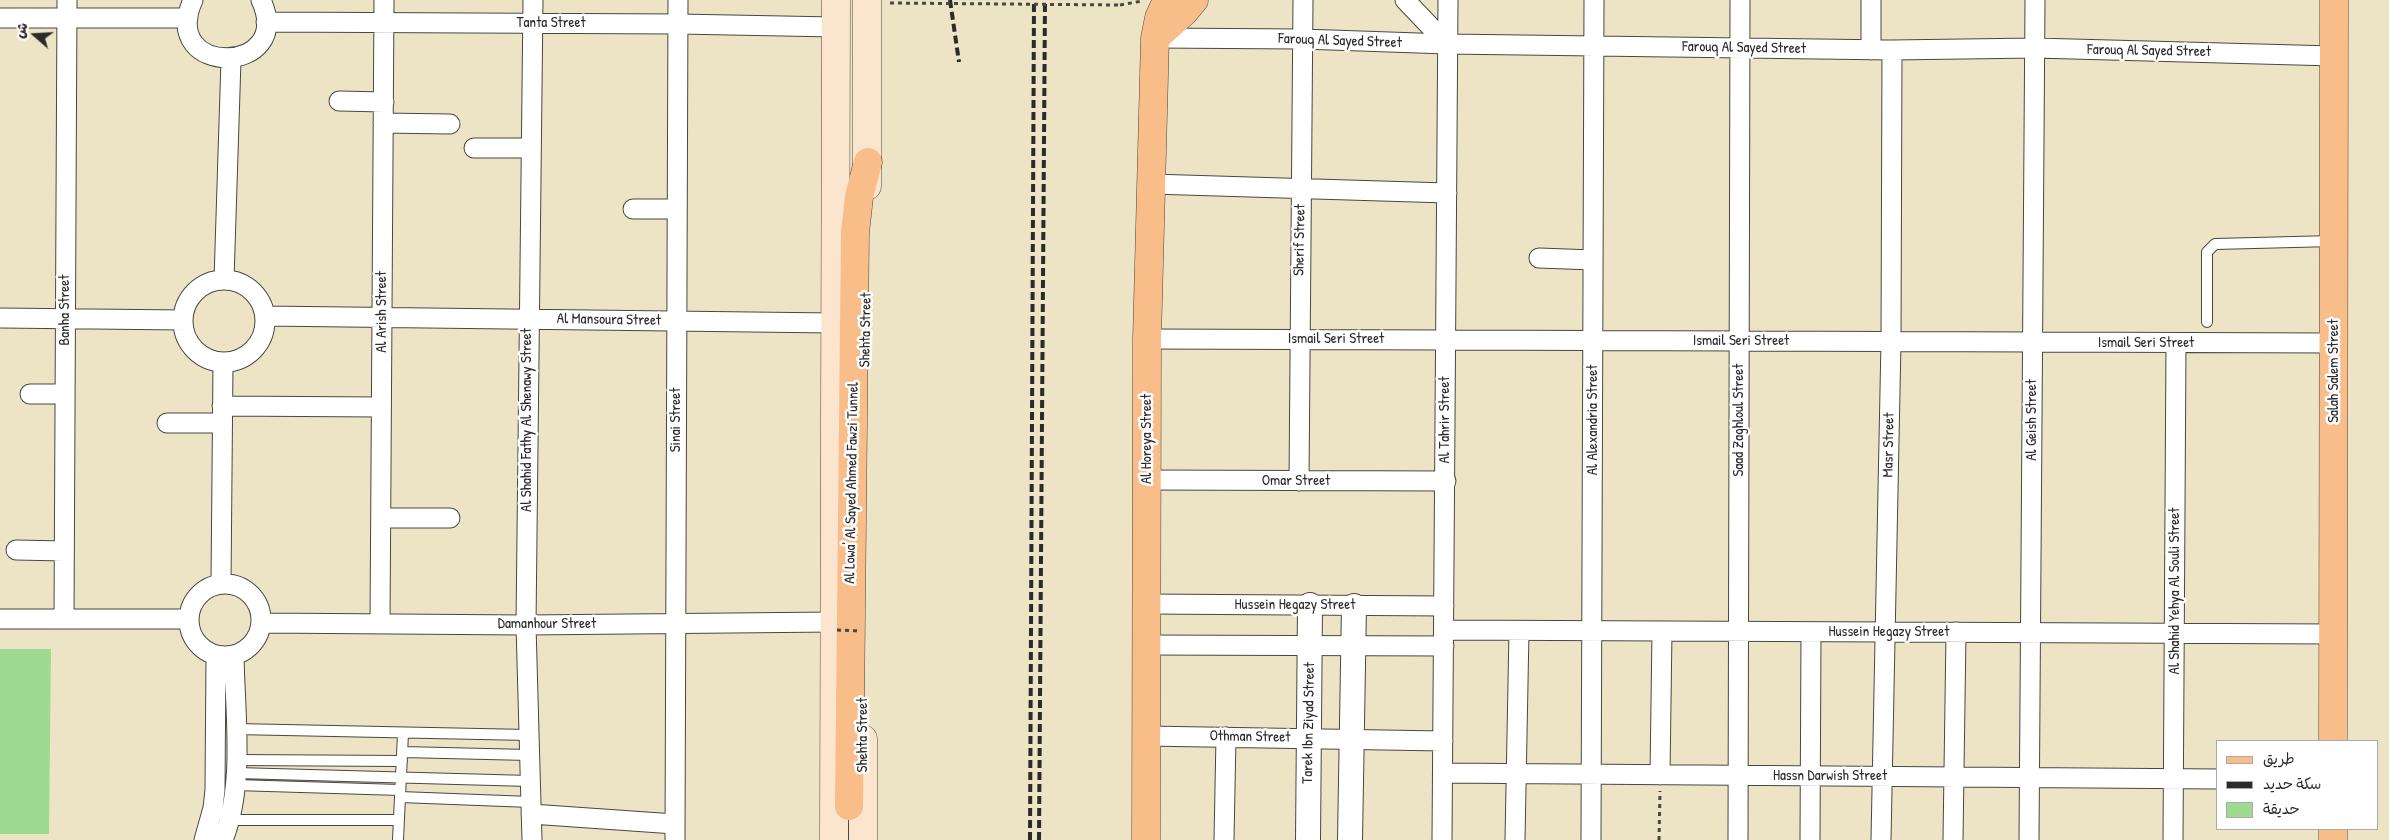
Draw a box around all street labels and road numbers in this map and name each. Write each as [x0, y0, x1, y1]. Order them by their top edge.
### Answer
street label: Tanta Street [516, 14, 586, 32]
street label: Farouq Al Sayed Street [1278, 30, 1402, 52]
street label: Farouq Al Sayed Street [1682, 38, 1806, 58]
street label: Farouq Al Sayed Street [2087, 41, 2211, 61]
street label: Sherif Street [1290, 204, 1310, 276]
street label: Al Arish Street [373, 271, 391, 353]
street label: Banha Street [56, 275, 74, 345]
street label: Shehta Street [856, 292, 876, 368]
street label: Al Mansoura Street [557, 310, 661, 330]
street label: Salah Salem Street [2325, 319, 2343, 423]
street label: Al Shahid Fathy Al Shenawy Street [518, 328, 536, 512]
street label: Ismail Seri Street [1288, 330, 1384, 348]
street label: Ismail Seri Street [1693, 332, 1789, 350]
street label: Ismail Seri Street [2098, 334, 2194, 352]
street label: Saad Zaghloul Street [1730, 364, 1748, 476]
street label: Al Alexandria Street [1584, 365, 1602, 475]
street label: Al Tahrir Street [1436, 376, 1454, 464]
street label: Al Geish Street [2023, 379, 2041, 461]
street label: Al Lowa' Al Sayed Ahmed Fawzi Tunnel [841, 382, 863, 584]
street label: Sinai Street [667, 388, 685, 452]
street label: Al Horeya Street [1138, 394, 1156, 484]
street label: Masr Street [1879, 412, 1899, 478]
street label: Omar Street [1262, 472, 1330, 490]
street label: Al Shahid Yehya Al Souli Street [2166, 508, 2184, 674]
street label: Hussein Hegazy Street [1235, 596, 1355, 614]
street label: Damanhour Street [498, 615, 596, 633]
street label: Hussein Hegazy Street [1829, 623, 1949, 641]
street label: Tarek Ibn Ziyad Street [1299, 662, 1319, 784]
street label: Shehta Street [854, 698, 872, 772]
street label: Othman Street [1209, 727, 1291, 747]
street label: Hassn Darwish Street [1773, 767, 1887, 785]

